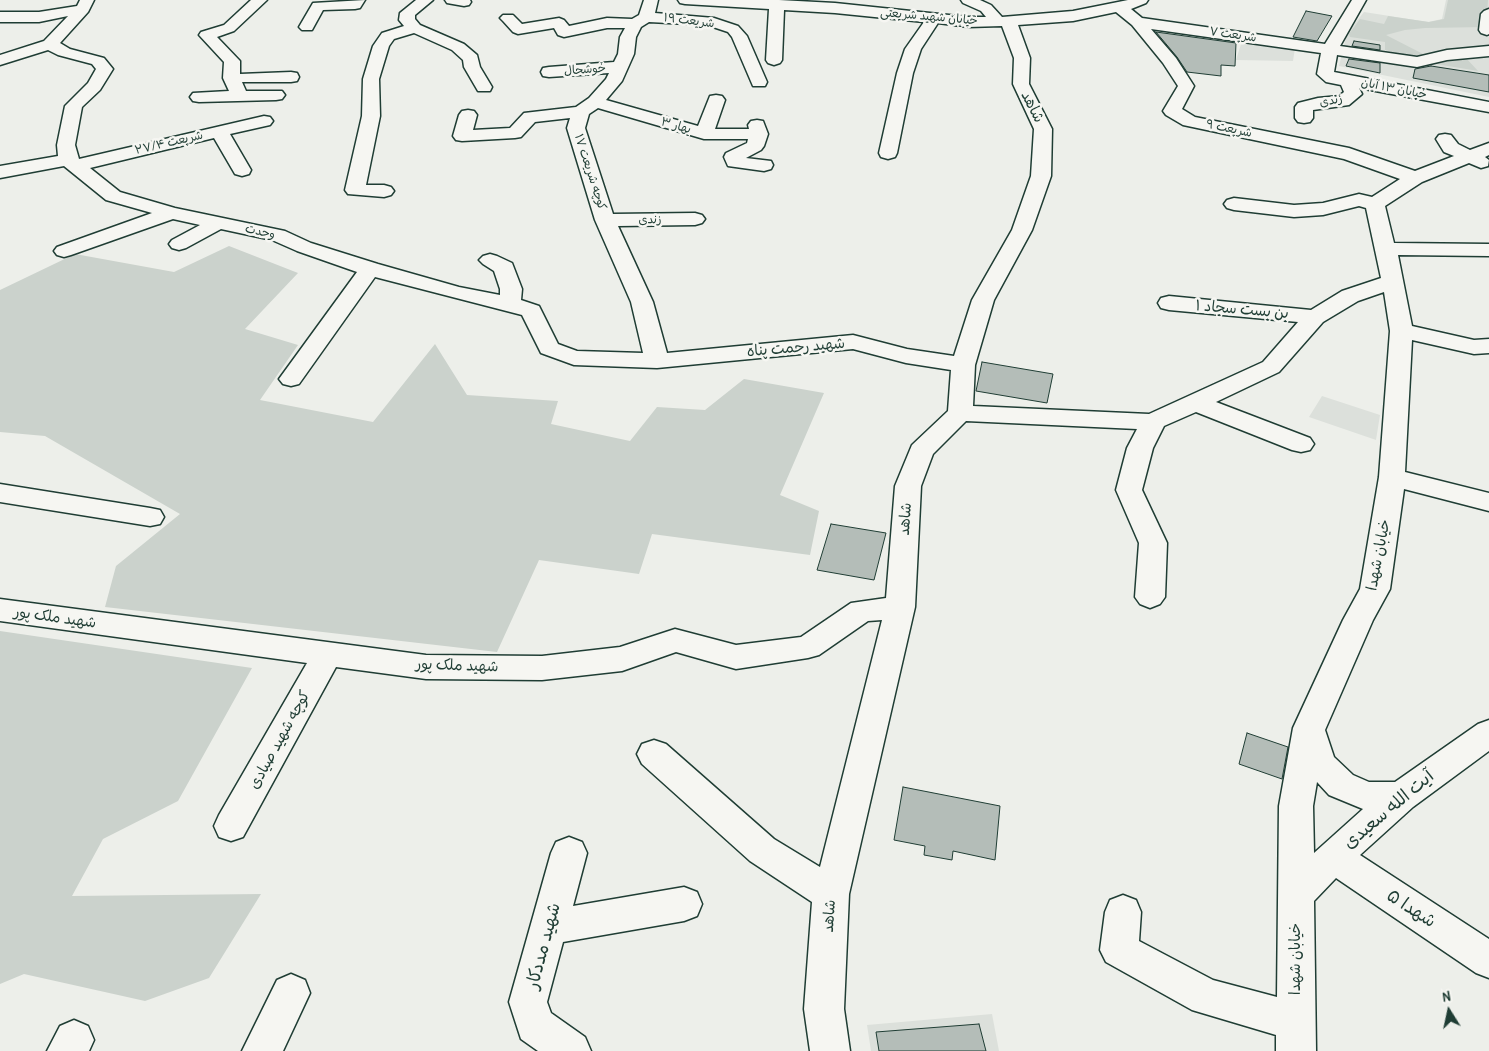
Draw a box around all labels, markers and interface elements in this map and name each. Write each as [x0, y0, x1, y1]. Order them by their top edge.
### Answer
street label: خیابان شهید شریعتی [880, 6, 978, 28]
street label: شریعت ۱۹ [663, 11, 715, 31]
street label: شریعت ۷ [1208, 25, 1258, 45]
street label: خوشحال [563, 61, 607, 79]
street label: خیابان ۱۳ آبان [1360, 76, 1428, 102]
street label: شاهد [1017, 88, 1047, 126]
street label: زندی [1318, 92, 1344, 110]
street label: بهار ۳ [659, 115, 693, 137]
street label: شریعت ۹ [1205, 117, 1253, 141]
street label: شریعت ۲۷/۴ [133, 128, 205, 158]
street label: کوچه شریعت ۱۷ [571, 132, 609, 212]
street label: زندی [638, 213, 662, 227]
street label: وحدت [244, 222, 276, 242]
street label: بن بست سجاد ۱ [1194, 297, 1290, 323]
street label: شهید رحمت پناه [746, 335, 846, 361]
street label: شاهد [896, 502, 916, 536]
street label: خیابان شهدا [1363, 518, 1395, 592]
street label: شهید ملک پور [13, 603, 97, 633]
street label: شهید ملک پور [415, 656, 499, 676]
street label: کوچه شهید صیادی [245, 688, 315, 792]
street label: آیت الله سعیدی [1339, 766, 1439, 854]
street label: شهدا ۵ [1382, 885, 1440, 933]
street label: شاهد [820, 899, 840, 933]
street label: شهید مددکار [522, 901, 566, 991]
street label: خیابان شهدا [1287, 923, 1305, 995]
north arrow [1424, 986, 1474, 1036]
text: N [1441, 986, 1452, 1006]

